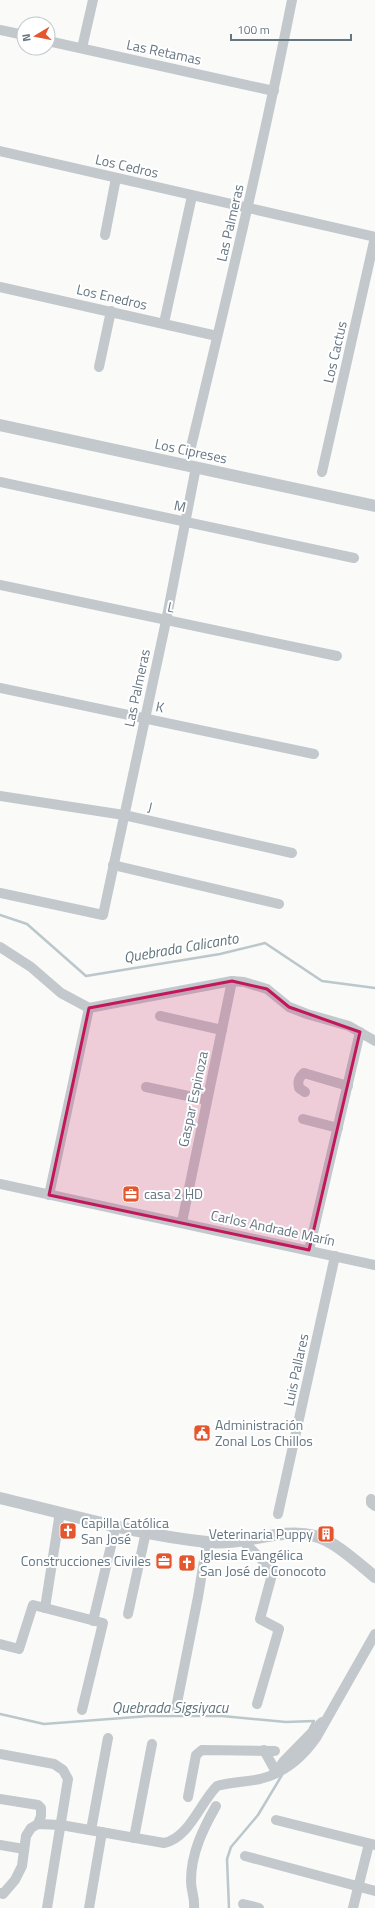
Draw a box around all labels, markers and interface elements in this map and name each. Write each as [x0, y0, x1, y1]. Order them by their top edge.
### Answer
north arrow [16, 16, 56, 56]
scale bar [231, 16, 351, 42]
text: 100 m [237, 20, 270, 39]
text: N [18, 33, 35, 43]
street label: Las Retamas [125, 33, 203, 70]
street label: Los Cedros [93, 148, 161, 183]
street label: Las Palmeras [210, 182, 249, 264]
street label: Los Enedros [75, 278, 150, 315]
street label: Los Cactus [317, 319, 352, 385]
street label: Los Cipreses [153, 433, 229, 468]
street label: M [172, 494, 188, 517]
street label: L [166, 596, 177, 618]
street label: Las Palmeras [118, 647, 155, 729]
street label: K [154, 695, 166, 718]
street label: J [146, 796, 154, 817]
water label: Quebrada Calicanto [122, 926, 241, 969]
street label: Gaspar Espinoza [172, 1049, 213, 1149]
place label: casa 2 HD [144, 1183, 203, 1204]
office icon: casa 2 HD [121, 1184, 141, 1204]
street label: Carlos Andrade Marín [209, 1204, 337, 1251]
street label: Luis Pallares [278, 1332, 313, 1408]
place label: Administración Zonal Los Chillos [215, 1414, 313, 1451]
public building icon: Administración Zonal Los Chillos [192, 1423, 212, 1443]
place label: Capilla Católica San José [81, 1512, 169, 1549]
church icon: Capilla Católica San José [58, 1521, 78, 1541]
place label: Veterinaria Puppy [209, 1523, 313, 1544]
building icon: Veterinaria Puppy [316, 1524, 336, 1544]
place label: Iglesia Evangélica San José de Conocoto [200, 1544, 326, 1581]
place label: Construcciones Civiles [21, 1550, 151, 1571]
office icon: Construcciones Civiles [154, 1551, 174, 1571]
church icon: Iglesia Evangélica San José de Conocoto [177, 1553, 197, 1573]
water label: Quebrada Sigsiyacu [112, 1696, 230, 1719]

